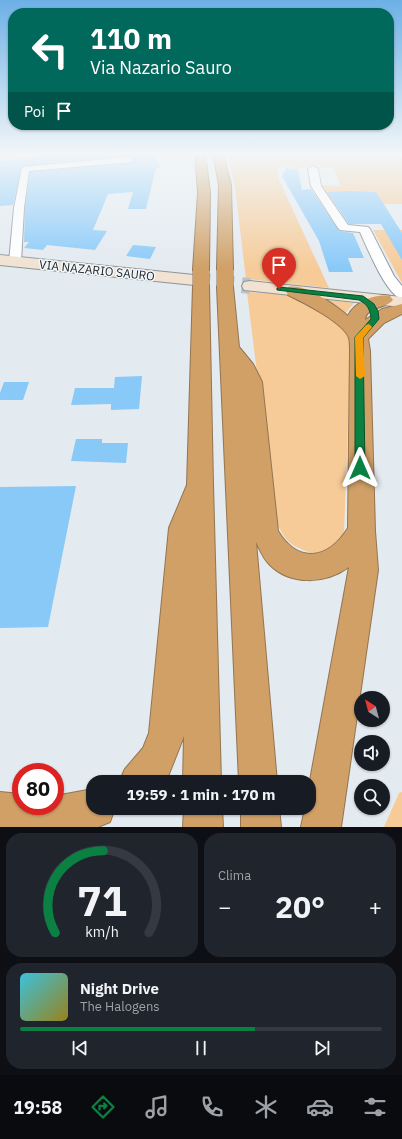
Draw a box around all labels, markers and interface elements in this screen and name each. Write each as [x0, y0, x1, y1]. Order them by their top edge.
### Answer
text: 110 m [90, 20, 172, 57]
icon: left [24, 24, 76, 76]
text: Via Nazario Sauro [90, 56, 232, 79]
icon: arrive [53, 100, 75, 122]
text: Poi [24, 102, 45, 121]
pin [262, 248, 296, 289]
icon: arrive [268, 254, 290, 276]
street label: VIA NAZARIO SAURO [39, 256, 155, 284]
position arrow [339, 447, 381, 489]
north arrow [354, 691, 390, 727]
map controls [354, 691, 390, 815]
button: sound [354, 735, 390, 771]
speed limit sign: 80 [12, 763, 64, 815]
button: search [354, 779, 390, 815]
text: 19:59 · 1 min · 170 m [127, 785, 275, 804]
text: Clima [218, 867, 251, 884]
text: 71 [77, 873, 127, 927]
text: 20° [275, 887, 325, 926]
text: − [218, 892, 231, 921]
text: + [369, 892, 382, 921]
text: km/h [85, 922, 119, 941]
text: Night Drive [80, 979, 159, 998]
text: The Halogens [80, 998, 160, 1015]
icon: previous [69, 1037, 91, 1059]
icon: pause [190, 1037, 212, 1059]
icon: next [311, 1037, 333, 1059]
icon: directions [89, 1093, 117, 1121]
icon: music [143, 1093, 171, 1121]
icon: phone [198, 1093, 226, 1121]
icon: climate [252, 1093, 280, 1121]
icon: car [306, 1093, 334, 1121]
icon: filters [361, 1093, 389, 1121]
text: 19:58 [13, 1096, 62, 1119]

